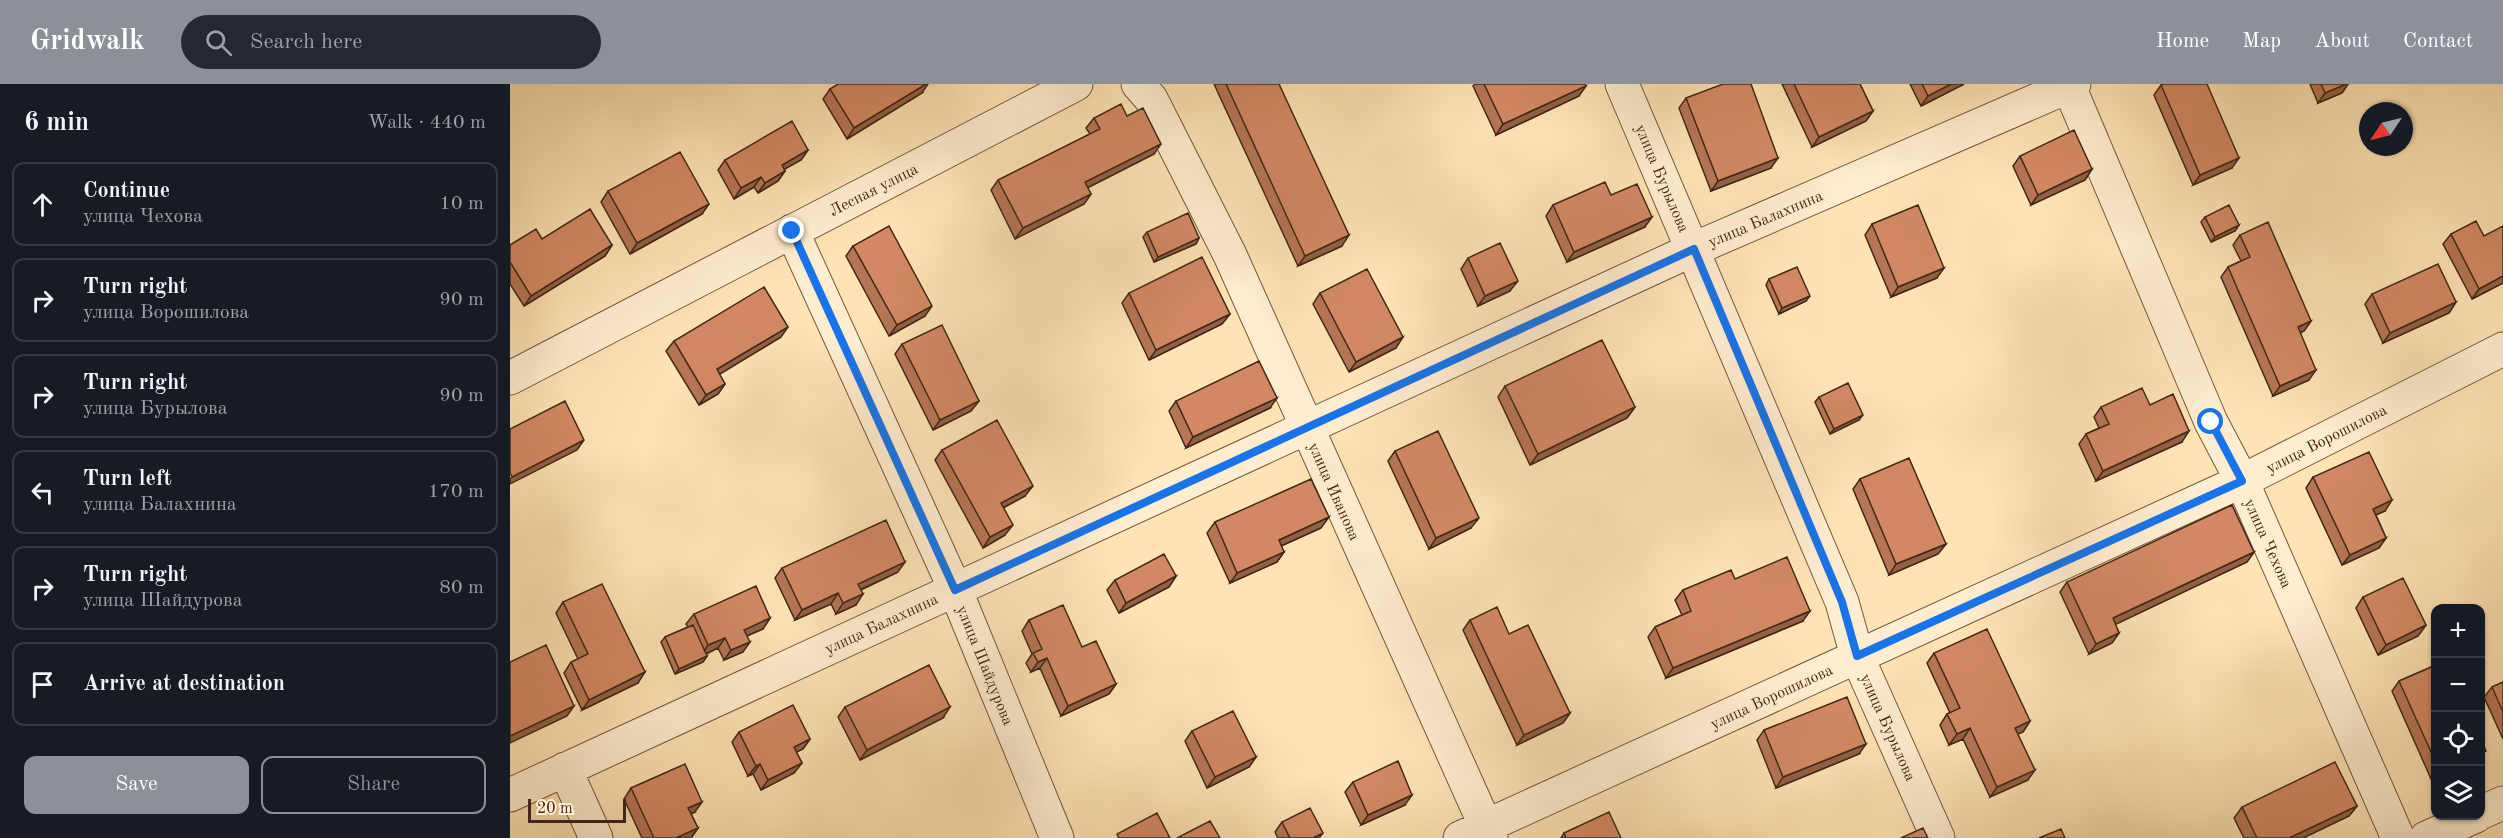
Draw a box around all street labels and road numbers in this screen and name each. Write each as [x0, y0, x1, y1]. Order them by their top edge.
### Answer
street label: улица Бурылова [1631, 122, 1691, 235]
street label: Лесная улица [827, 162, 921, 220]
street label: улица Балахнина [1706, 188, 1826, 251]
street label: улица Ворошилова [2264, 402, 2390, 477]
street label: улица Иванова [1304, 440, 1362, 543]
street label: улица Чехова [2240, 497, 2294, 591]
street label: улица Балахнина [823, 592, 941, 658]
street label: улица Шайдурова [953, 604, 1016, 728]
street label: улица Ворошилова [1708, 662, 1836, 733]
street label: улица Бурылова [1856, 672, 1918, 784]

